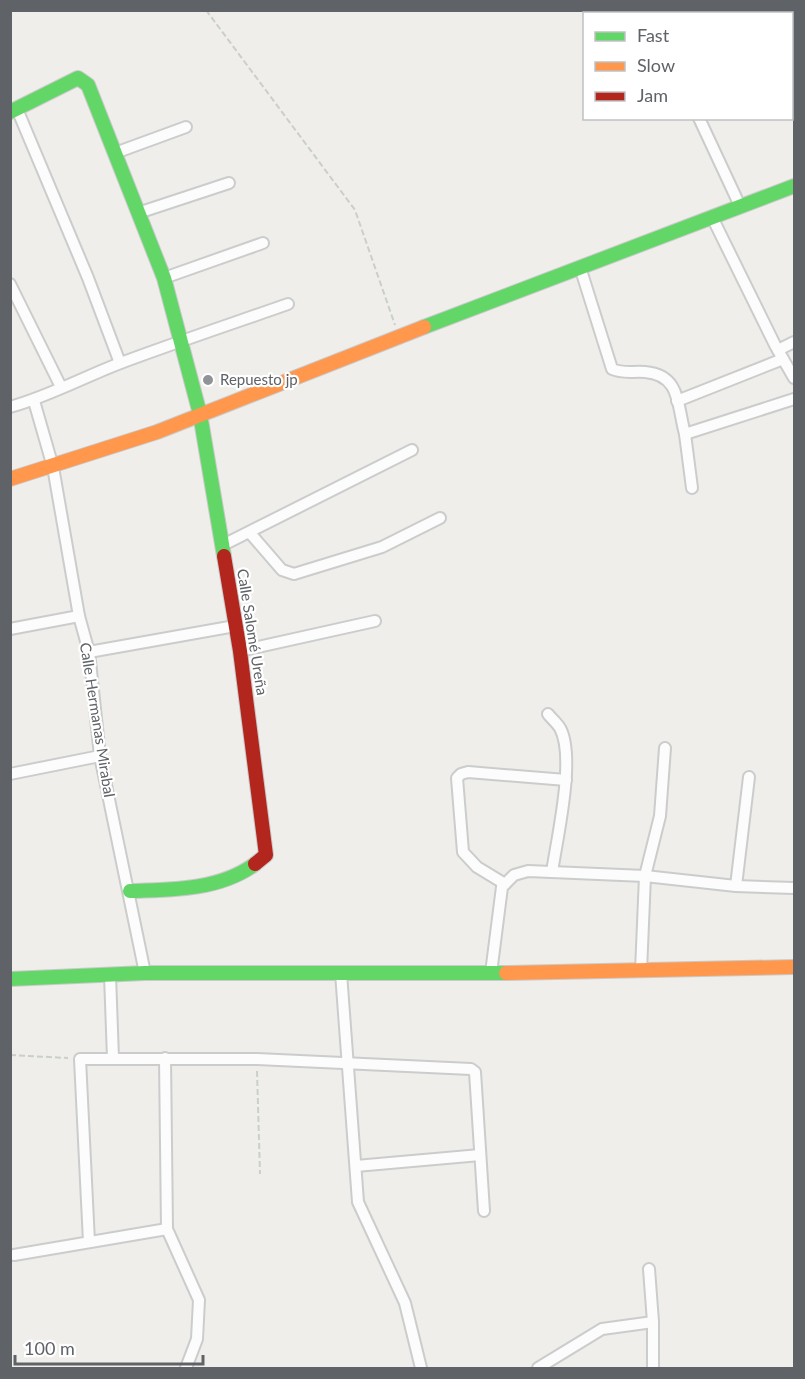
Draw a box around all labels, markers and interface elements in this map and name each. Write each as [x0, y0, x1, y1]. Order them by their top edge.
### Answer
legend [583, 12, 793, 120]
text: Fast [637, 24, 670, 46]
text: Slow [637, 54, 675, 76]
text: Jam [637, 84, 668, 106]
place label: Repuesto jp [220, 370, 298, 388]
marker: Repuesto jp [201, 373, 215, 387]
street label: Calle Salomé Ureña [234, 567, 272, 696]
street label: Calle Hermanas Mirabal [77, 641, 119, 799]
scale bar [15, 1328, 202, 1366]
text: 100 m [24, 1337, 75, 1359]

